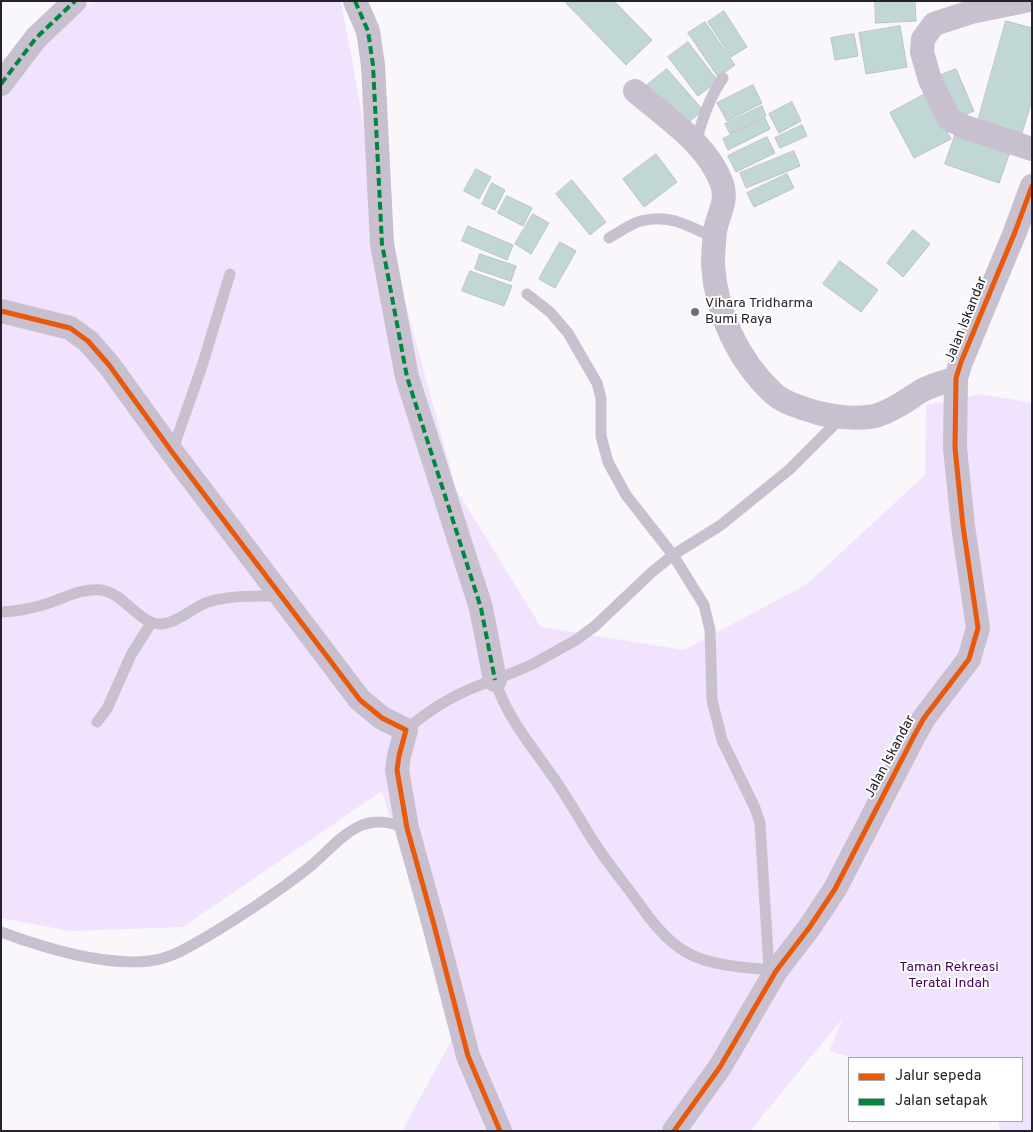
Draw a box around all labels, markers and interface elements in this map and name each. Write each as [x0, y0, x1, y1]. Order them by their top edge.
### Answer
street label: Jalan Iskandar [942, 275, 992, 365]
place label: Vihara Tridharma Bumi Raya [705, 296, 813, 328]
marker: Vihara Tridharma Bumi Raya [689, 306, 701, 318]
street label: Jalan Iskandar [862, 713, 920, 801]
park label: Taman Rekreasi Teratai Indah [899, 960, 999, 992]
legend [848, 1057, 1023, 1122]
text: Jalur sepeda [895, 1067, 981, 1086]
text: Jalan setapak [895, 1092, 988, 1111]

